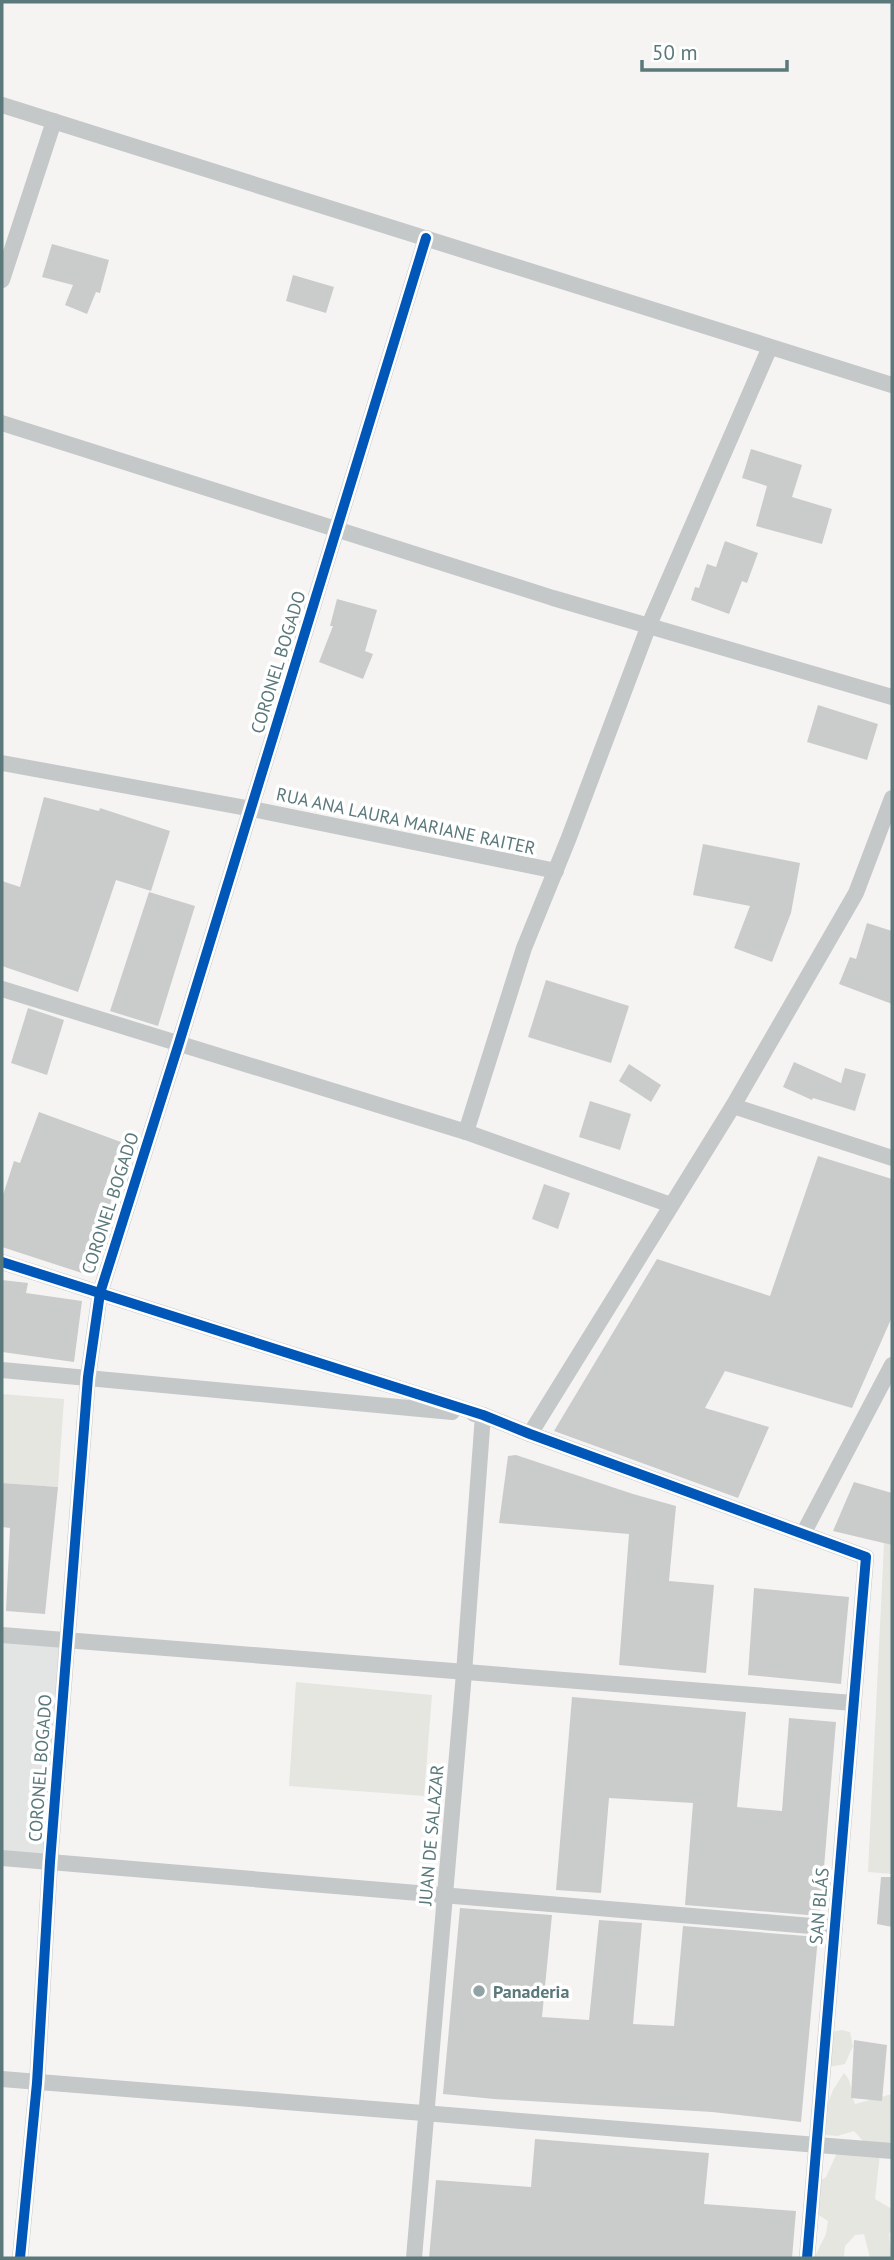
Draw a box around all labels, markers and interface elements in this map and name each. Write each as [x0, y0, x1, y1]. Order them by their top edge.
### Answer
scale bar [642, 28, 787, 72]
text: 50 m [652, 39, 698, 66]
street label: CORONEL BOGADO [245, 588, 311, 736]
street label: RUA ANA LAURA MARIANE RAITER [274, 782, 538, 860]
street label: CORONEL BOGADO [76, 1129, 144, 1277]
street label: CORONEL BOGADO [23, 1693, 57, 1843]
street label: JUAN DE SALAZAR [413, 1763, 449, 1907]
street label: SAN BLÁS [804, 1867, 834, 1945]
place label: Panaderia [493, 1980, 569, 2003]
marker: Panaderia [471, 1983, 487, 1999]

